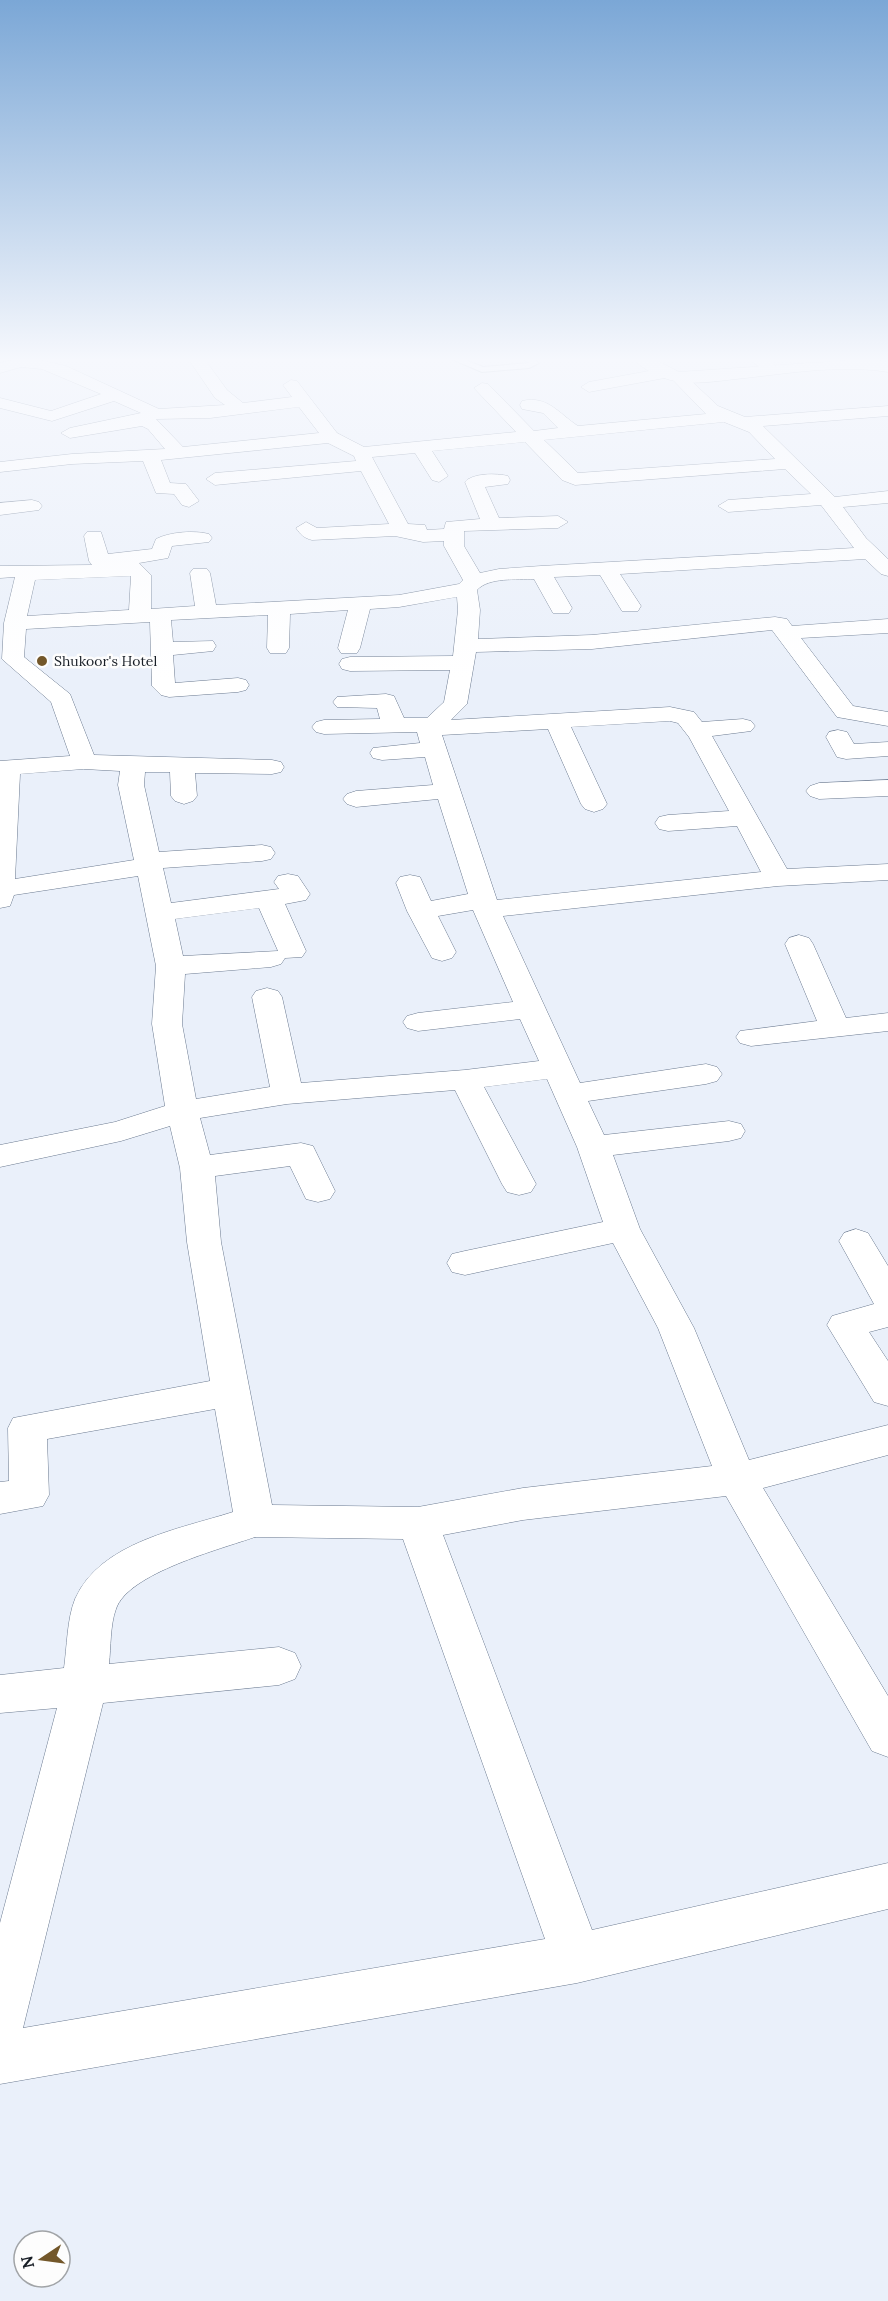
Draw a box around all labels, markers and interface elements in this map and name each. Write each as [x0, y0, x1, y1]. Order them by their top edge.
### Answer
place label: Shukoor's Hotel [54, 652, 157, 670]
marker: Shukoor's Hotel [35, 654, 49, 668]
north arrow [12, 2229, 72, 2289]
text: N [16, 2254, 39, 2271]

